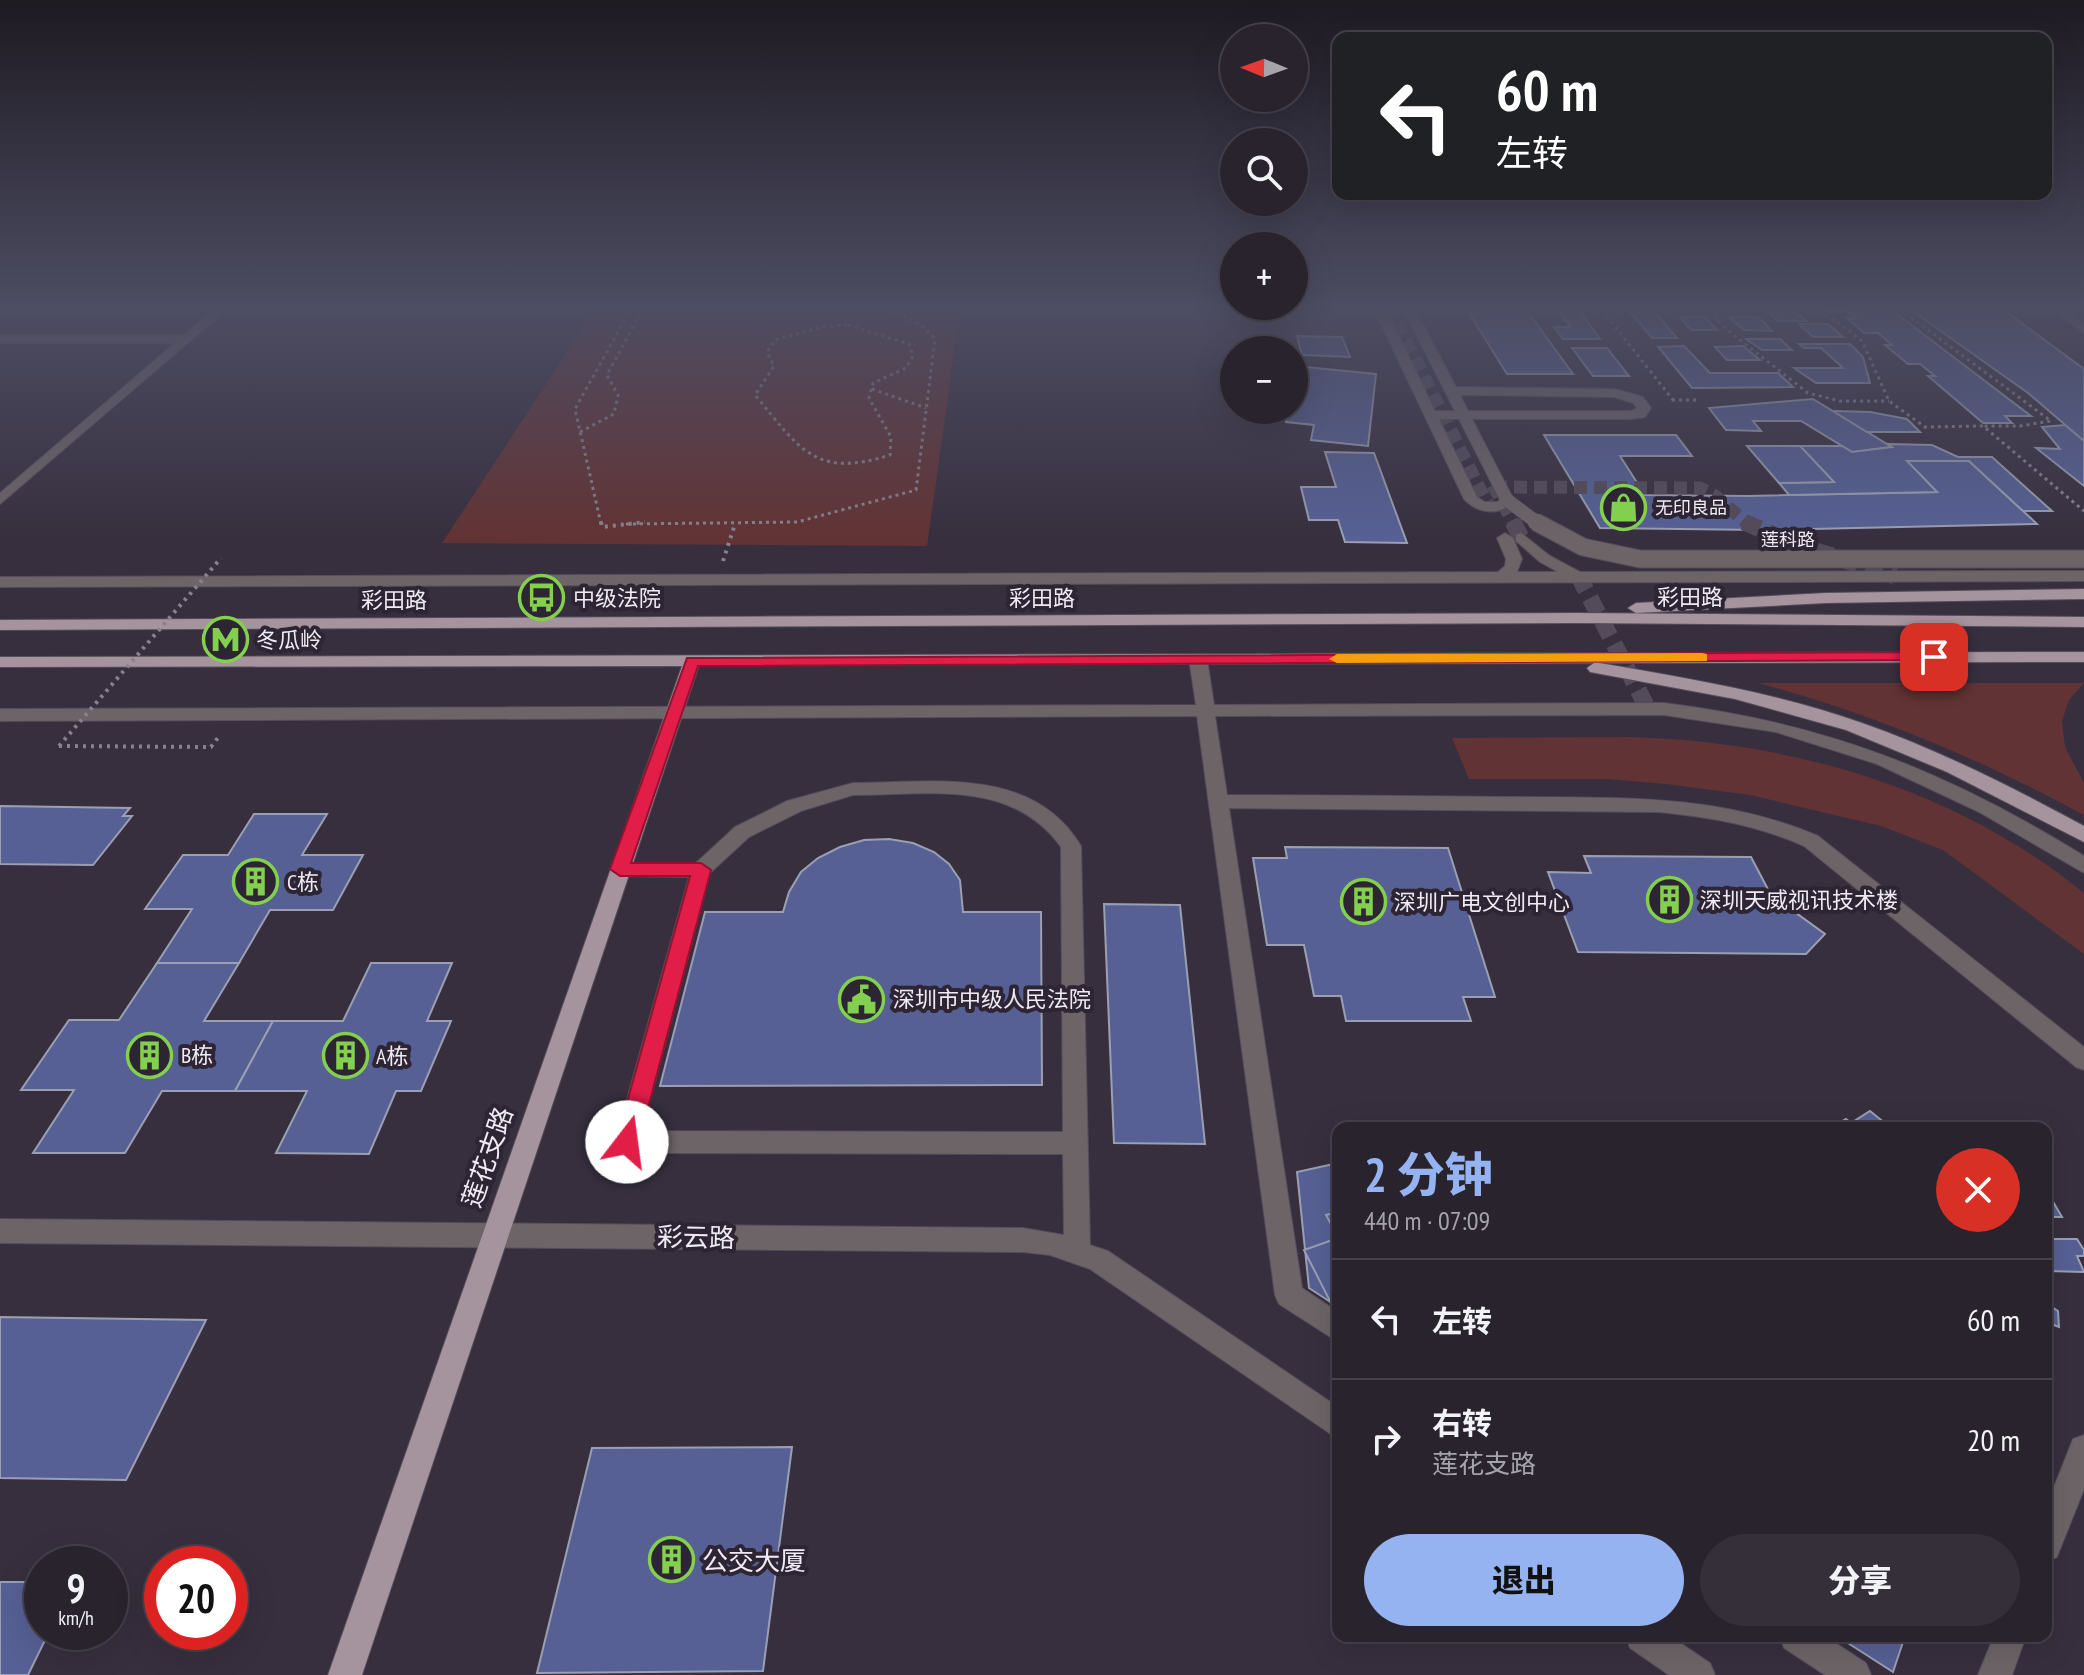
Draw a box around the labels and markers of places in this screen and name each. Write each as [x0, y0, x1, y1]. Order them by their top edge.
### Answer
shop icon: 无印良品 [1600, 483, 1648, 531]
place label: 无印良品 [1655, 496, 1727, 519]
bus stop icon: 中级法院 [518, 574, 566, 622]
place label: 中级法院 [573, 584, 661, 612]
metro station icon: 冬瓜岭 [201, 616, 249, 664]
pin [1900, 623, 1968, 691]
place label: 冬瓜岭 [256, 626, 322, 654]
building icon: C栋 [232, 858, 280, 906]
place label: C栋 [287, 868, 319, 896]
building icon: 深圳天威视讯技术楼 [1645, 876, 1693, 924]
building icon: 深圳广电文创中心 [1339, 878, 1387, 926]
place label: 深圳天威视讯技术楼 [1700, 886, 1898, 914]
place label: 深圳广电文创中心 [1394, 888, 1570, 916]
public building icon: 深圳市中级人民法院 [838, 975, 886, 1023]
place label: 深圳市中级人民法院 [893, 985, 1091, 1013]
building icon: B栋 [126, 1031, 174, 1079]
building icon: A栋 [321, 1032, 369, 1080]
place label: B栋 [181, 1041, 213, 1069]
place label: A栋 [376, 1042, 408, 1070]
building icon: 公交大厦 [647, 1536, 695, 1584]
place label: 公交大厦 [702, 1544, 806, 1577]

